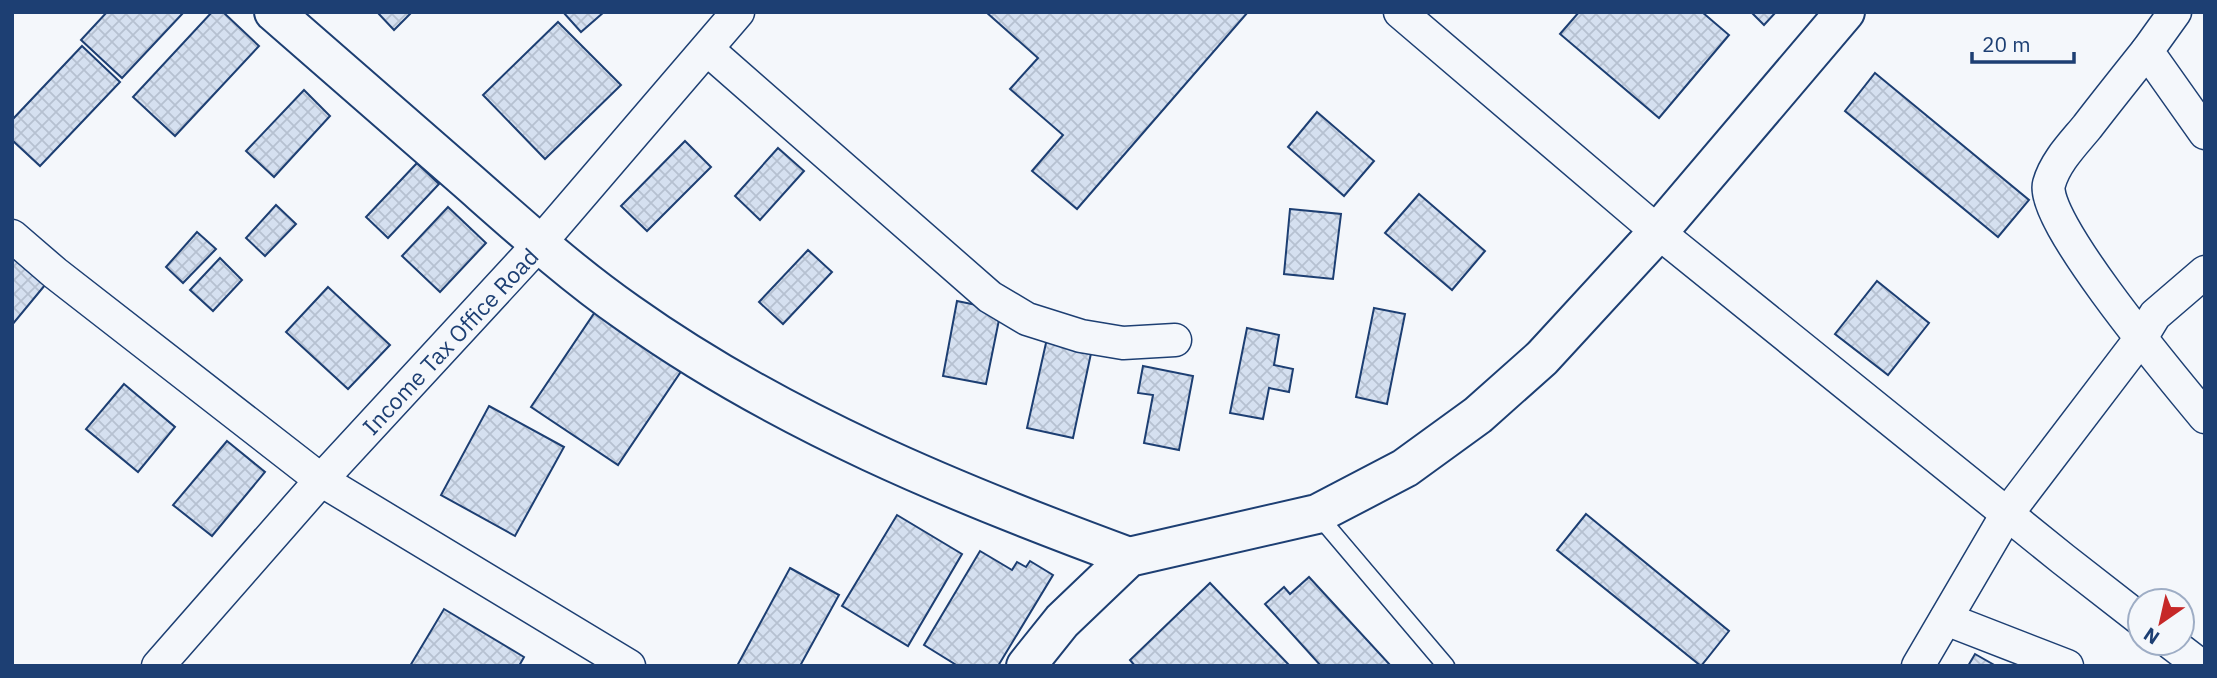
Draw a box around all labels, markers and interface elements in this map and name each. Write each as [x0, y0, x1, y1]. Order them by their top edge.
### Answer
scale bar [1972, 21, 2074, 65]
text: 20 m [1982, 30, 2031, 58]
street label: Income Tax Office Road [356, 241, 544, 441]
north arrow [2126, 587, 2196, 657]
text: N [2139, 622, 2164, 650]

